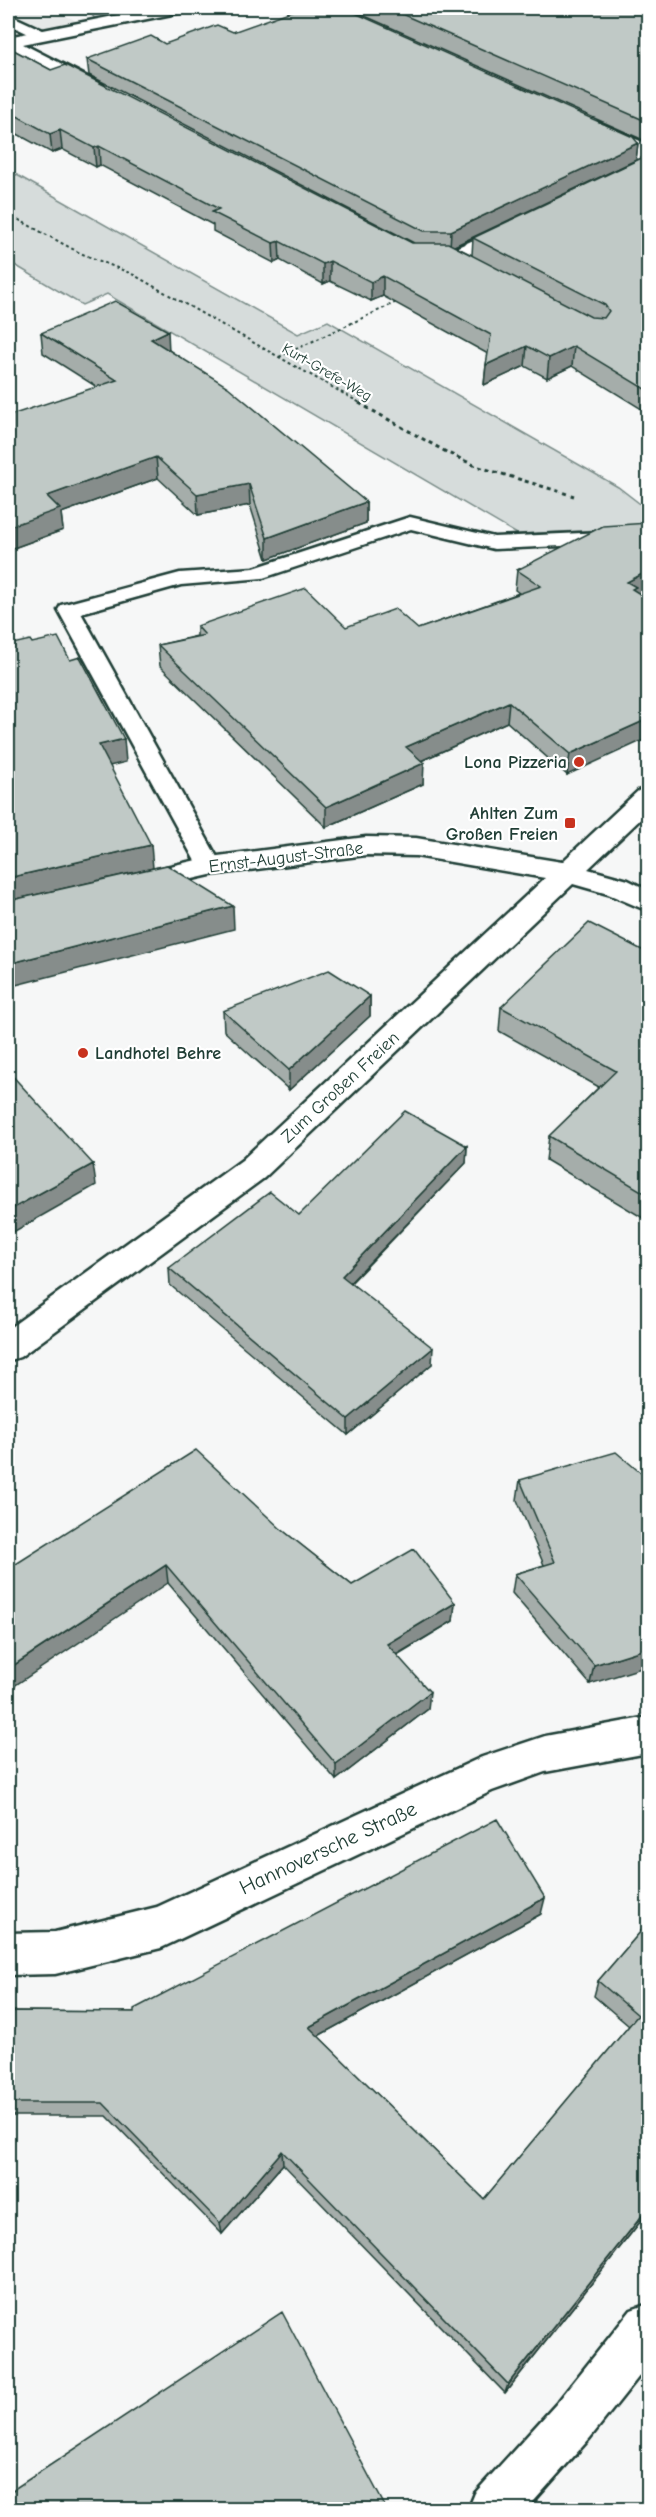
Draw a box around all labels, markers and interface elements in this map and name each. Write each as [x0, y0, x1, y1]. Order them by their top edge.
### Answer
street label: Kurt-Grefe-Weg [279, 339, 375, 405]
place label: Lona Pizzeria [464, 752, 567, 773]
marker: Lona Pizzeria [572, 755, 586, 769]
place label: Ahlten Zum Großen Freien [446, 803, 558, 845]
marker: Ahlten Zum Großen Freien [563, 816, 577, 830]
street label: Ernst-August-Straße [207, 838, 365, 877]
street label: Zum Großen Freien [277, 1027, 404, 1147]
place label: Landhotel Behre [95, 1043, 221, 1064]
marker: Landhotel Behre [76, 1046, 90, 1060]
street label: Hannoversche Straße [236, 1796, 420, 1900]

